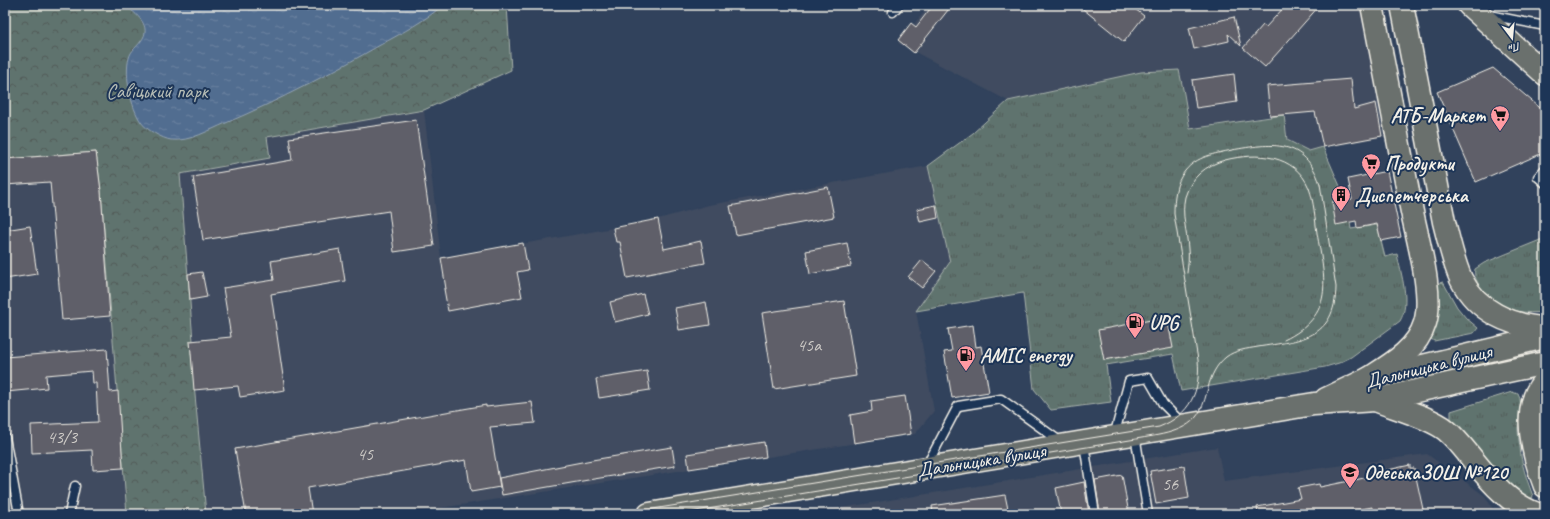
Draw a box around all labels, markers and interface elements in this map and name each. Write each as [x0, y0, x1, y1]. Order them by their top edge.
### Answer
north arrow [1492, 18, 1532, 58]
text: Пн [1506, 39, 1522, 56]
park label: Савіцький парк [106, 79, 209, 104]
place label: АТБ-Маркет [1391, 103, 1487, 128]
supermarket icon: АТБ-Маркет [1489, 104, 1511, 132]
place label: Продукти [1385, 151, 1456, 177]
supermarket icon: Продукти [1360, 152, 1382, 180]
place label: Диспетчерська [1355, 183, 1470, 208]
building icon: Диспетчерська [1330, 184, 1352, 212]
place label: UPG [1149, 310, 1181, 335]
fuel station icon: UPG [1124, 311, 1146, 339]
house number: 45а [797, 334, 822, 356]
street label: Дальницька вулиця [1362, 338, 1496, 394]
place label: AMIC energy [980, 343, 1074, 368]
fuel station icon: AMIC energy [955, 344, 977, 372]
house number: 43/3 [47, 426, 79, 448]
street label: Дальницька вулиця [915, 438, 1049, 483]
house number: 45 [357, 443, 374, 465]
place label: ОдеськаЗОШ №120 [1364, 460, 1509, 485]
school or university icon: ОдеськаЗОШ №120 [1339, 461, 1361, 489]
house number: 56 [1162, 473, 1179, 495]

